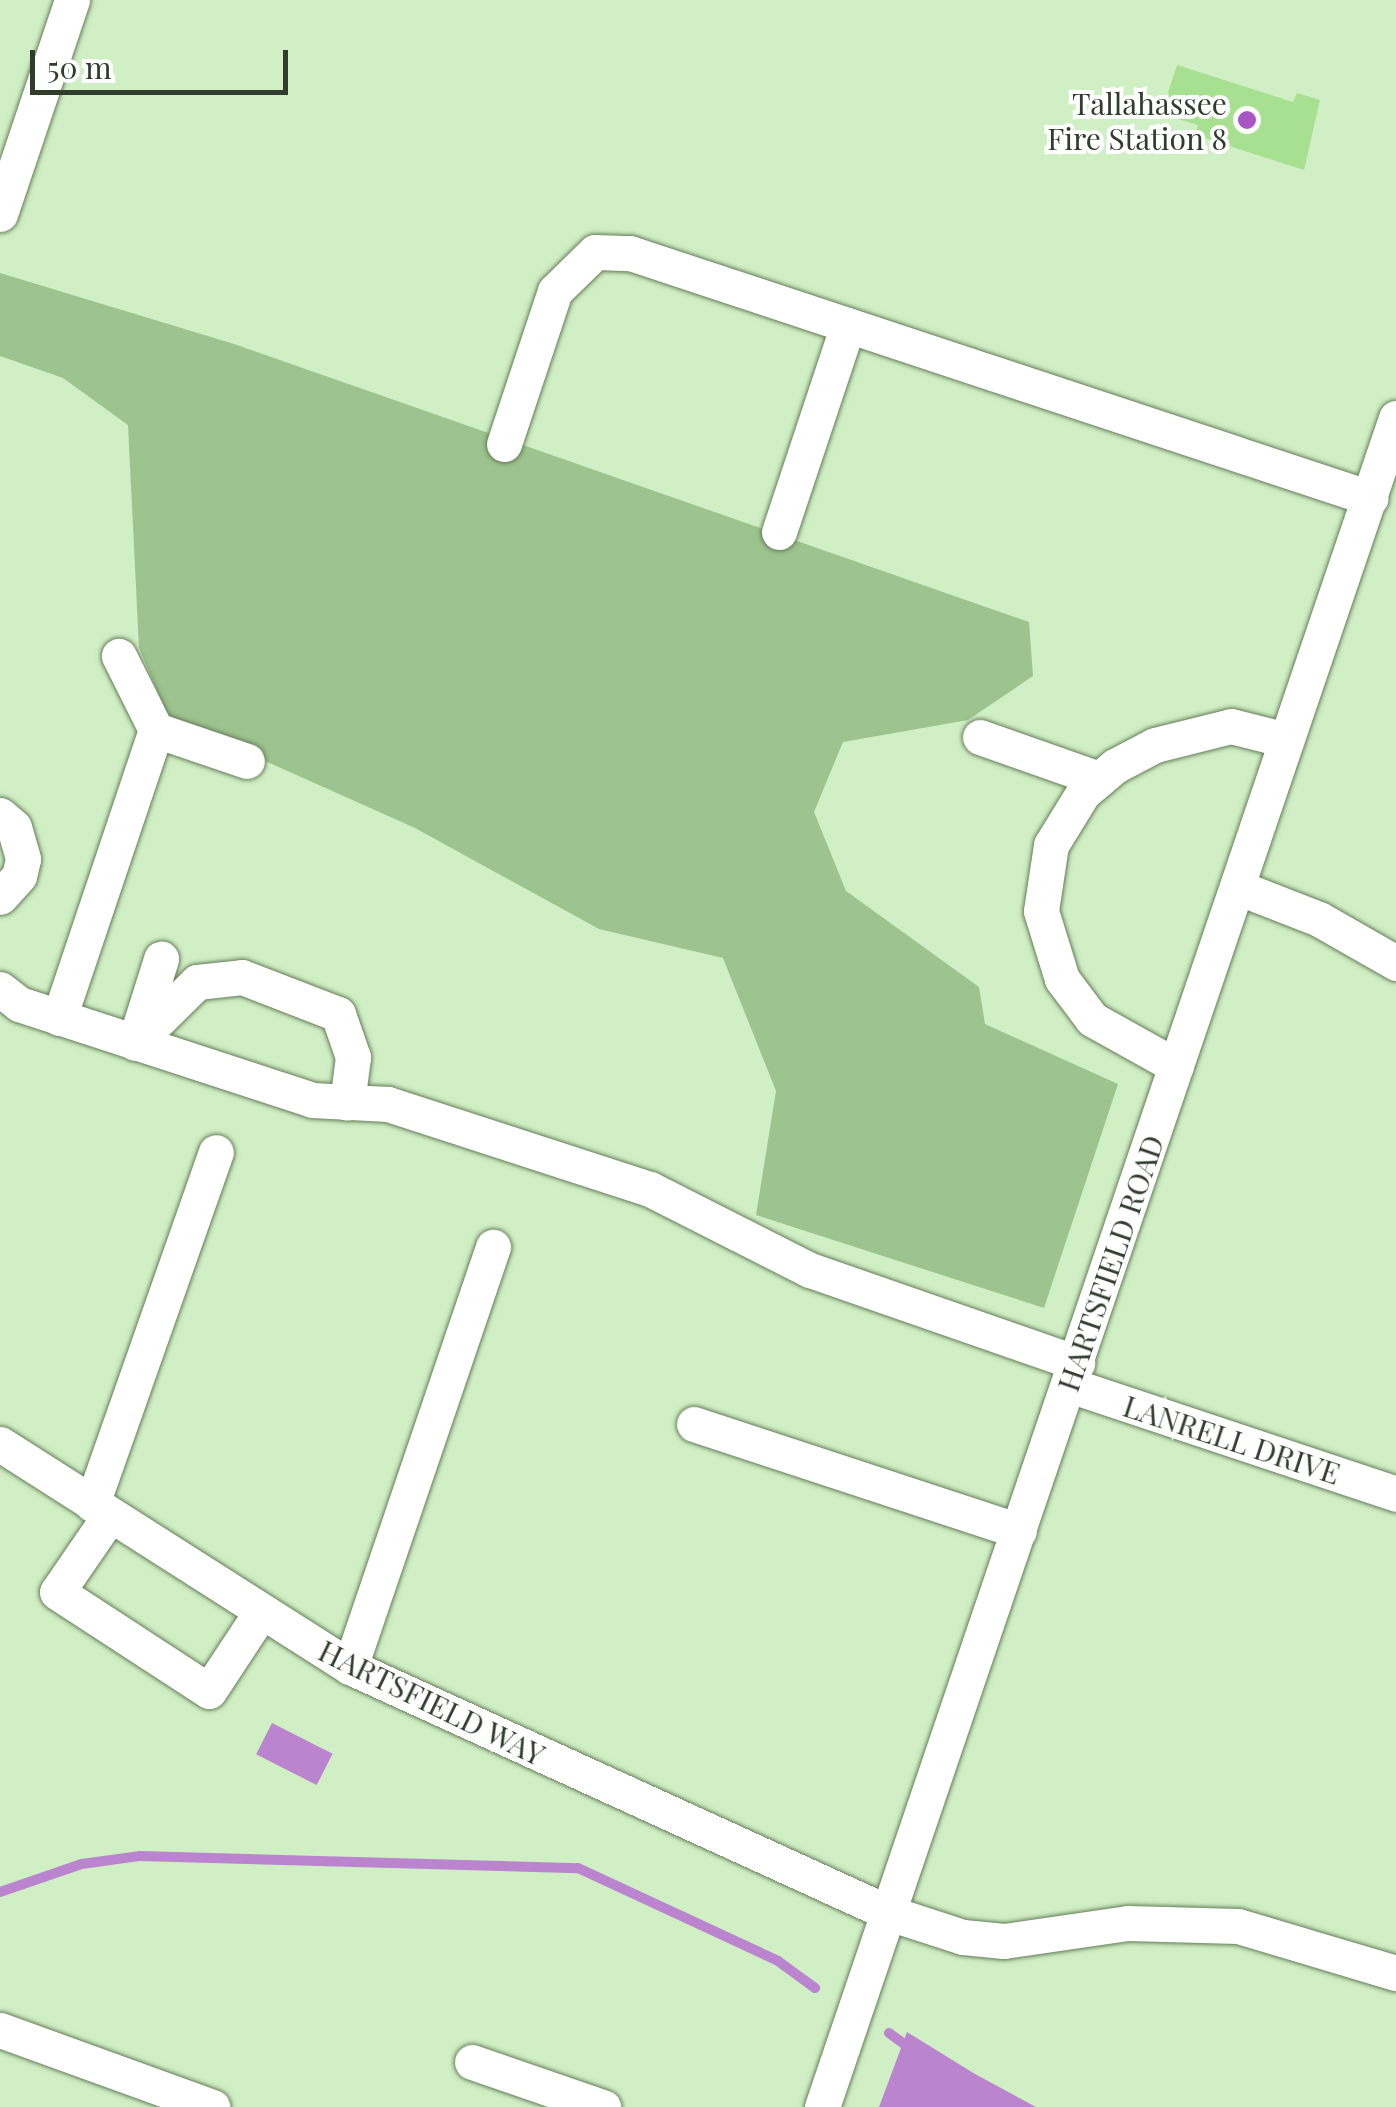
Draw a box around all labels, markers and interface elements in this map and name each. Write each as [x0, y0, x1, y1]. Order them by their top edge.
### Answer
scale bar [35, 30, 292, 92]
text: 50 m [47, 47, 112, 87]
place label: Tallahassee Fire Station 8 [1047, 85, 1227, 156]
marker: Tallahassee Fire Station 8 [1236, 109, 1258, 131]
street label: HARTSFIELD ROAD [1049, 1130, 1171, 1396]
street label: LANRELL DRIVE [1119, 1387, 1345, 1491]
street label: HARTSFIELD WAY [313, 1631, 551, 1773]

